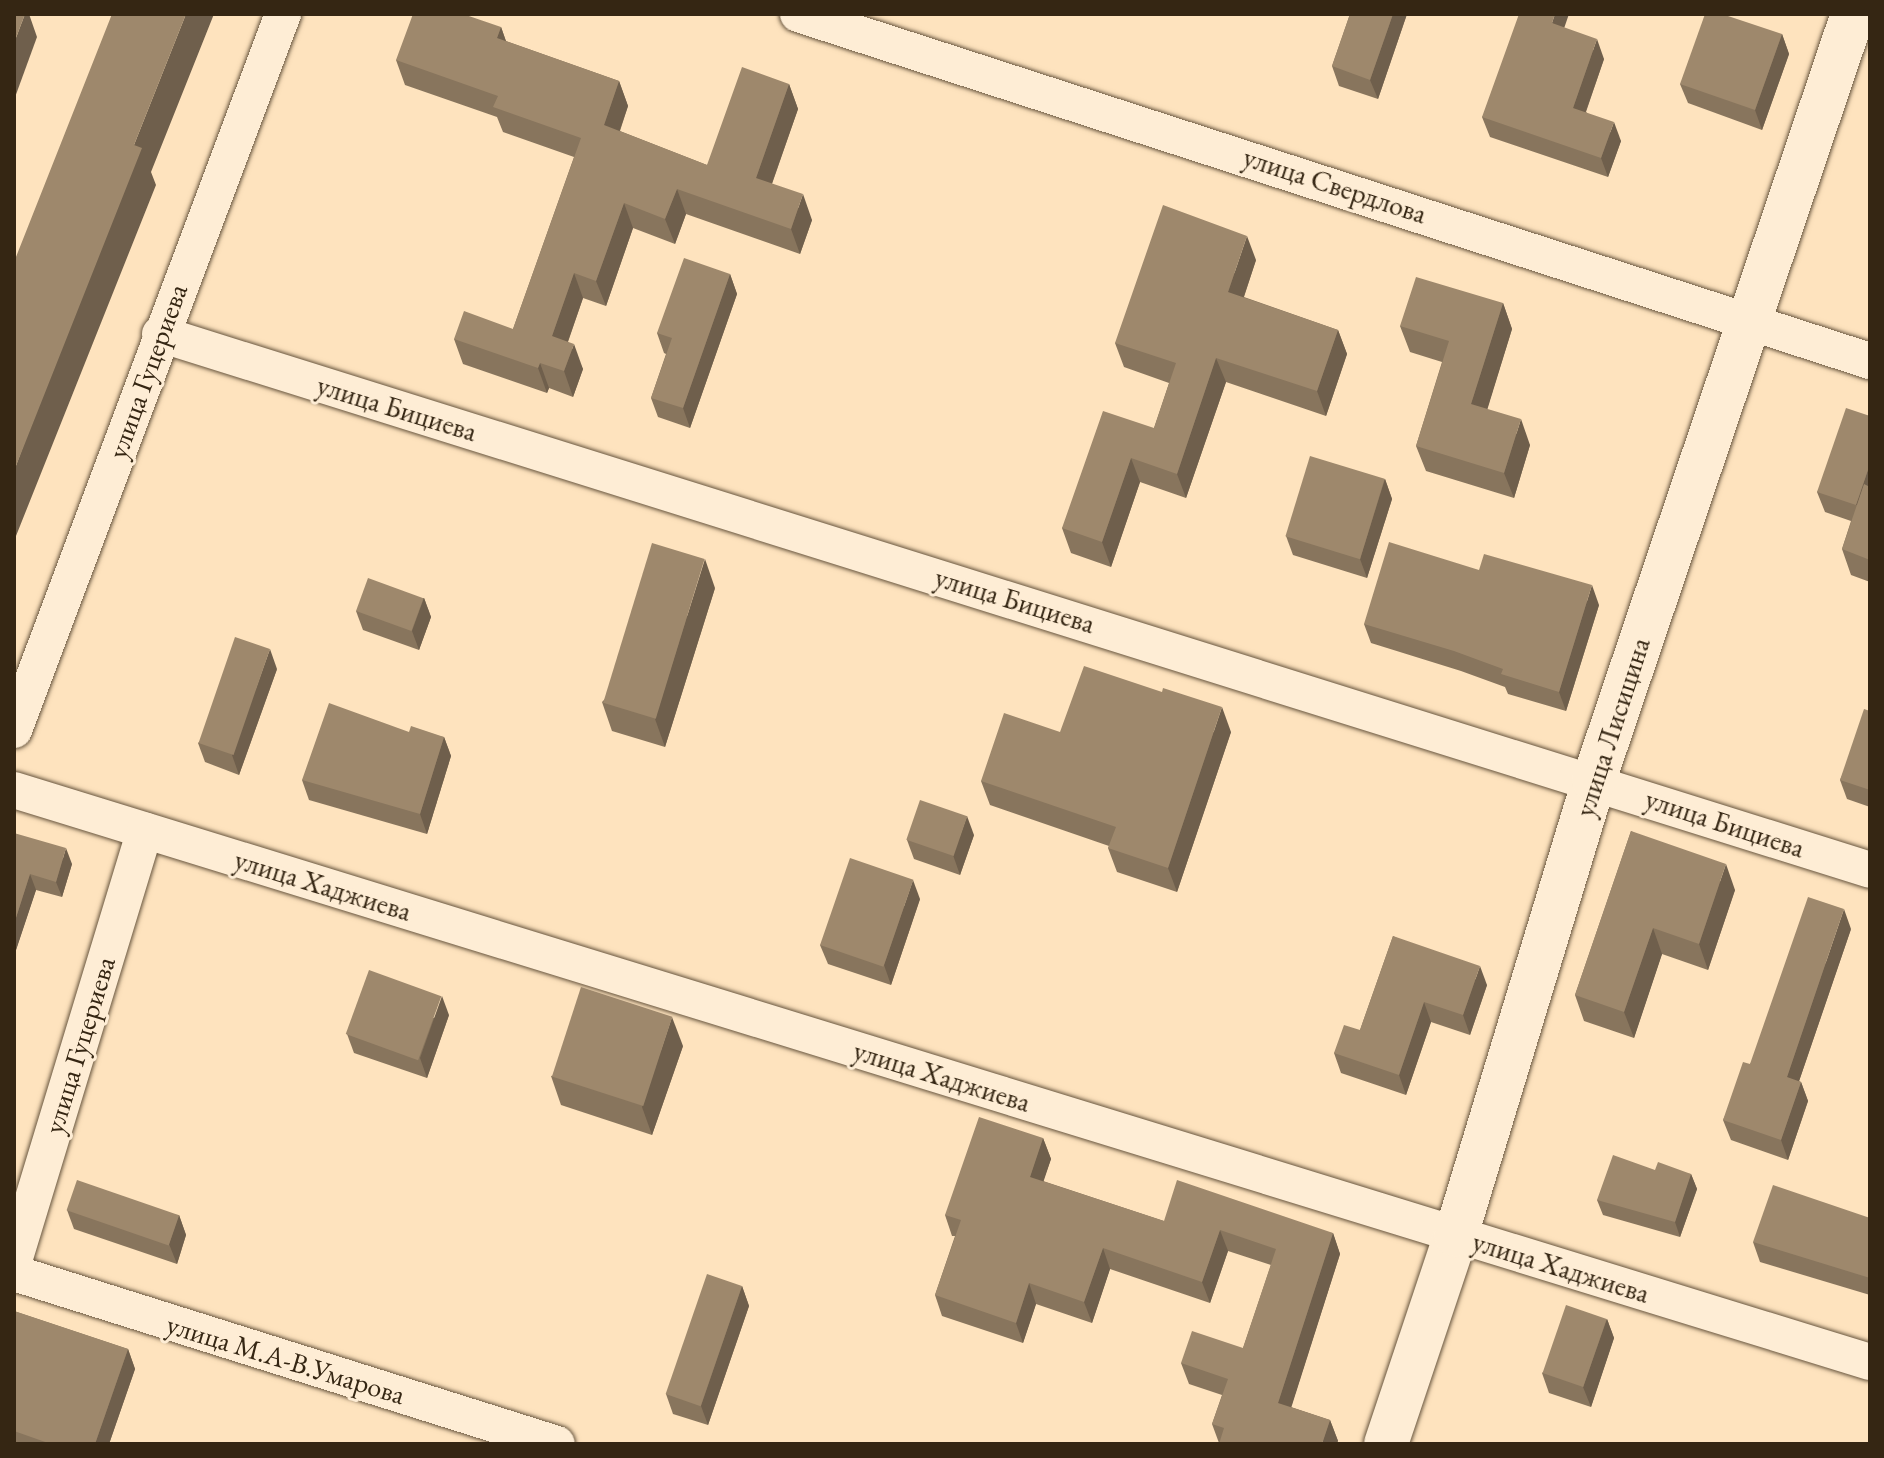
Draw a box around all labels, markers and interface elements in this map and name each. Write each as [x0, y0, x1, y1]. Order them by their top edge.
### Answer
street label: улица Свердлова [1239, 140, 1431, 230]
street label: улица Гуцериева [100, 279, 194, 463]
street label: улица Бициева [313, 368, 481, 448]
street label: улица Бициева [931, 560, 1099, 640]
street label: улица Лисицина [1567, 633, 1657, 821]
street label: улица Бициева [1641, 781, 1809, 865]
street label: улица Хаджиева [231, 842, 415, 928]
street label: улица Гуцериева [36, 952, 122, 1138]
street label: улица Хаджиева [850, 1033, 1034, 1119]
street label: улица Хаджиева [1469, 1224, 1653, 1310]
street label: улица М.А-В.Умарова [163, 1307, 409, 1411]

